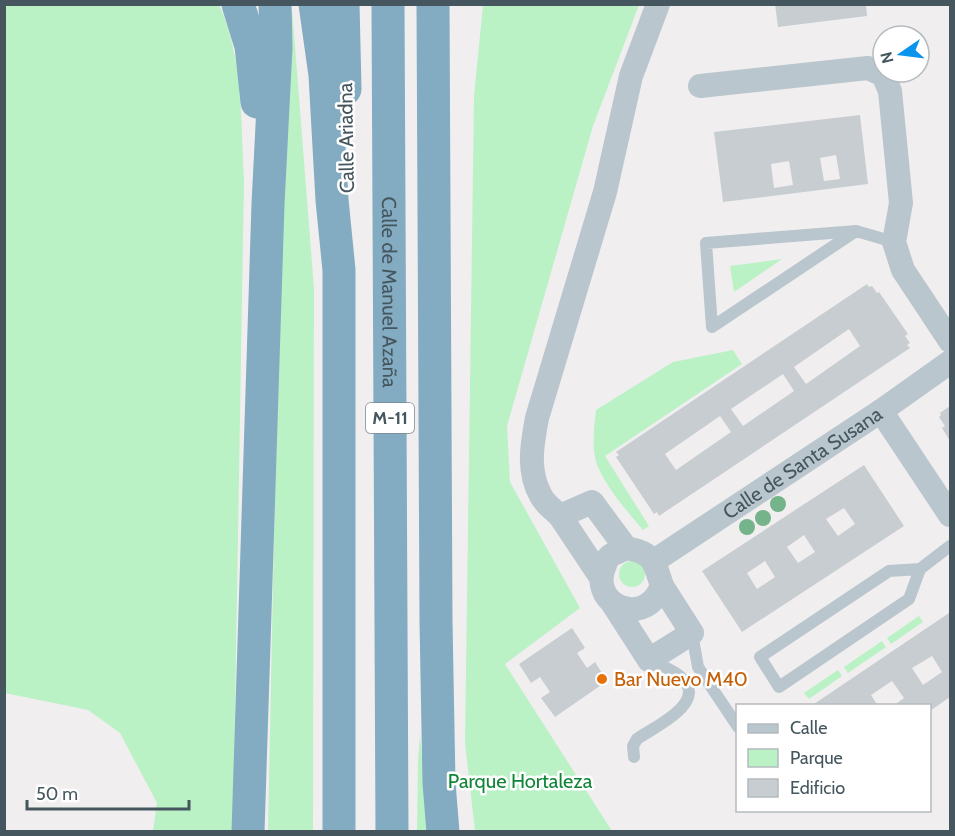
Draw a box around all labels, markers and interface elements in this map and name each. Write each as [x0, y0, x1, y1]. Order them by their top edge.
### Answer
north arrow [871, 24, 931, 84]
text: N [876, 50, 898, 65]
street label: Calle Ariadna [333, 82, 359, 193]
street label: Calle de Manuel Azaña [377, 196, 402, 388]
street label: Calle de Santa Susana [718, 401, 887, 524]
road number: M-11 [366, 403, 414, 433]
place label: Bar Nuevo M40 [614, 667, 748, 691]
marker: Bar Nuevo M40 [595, 672, 609, 686]
legend [736, 704, 931, 812]
text: Calle [790, 717, 827, 739]
text: Parque [790, 747, 843, 769]
park label: Parque Hortaleza [448, 769, 593, 793]
scale bar [27, 773, 189, 811]
text: Edificio [790, 777, 845, 799]
text: 50 m [36, 783, 78, 805]

